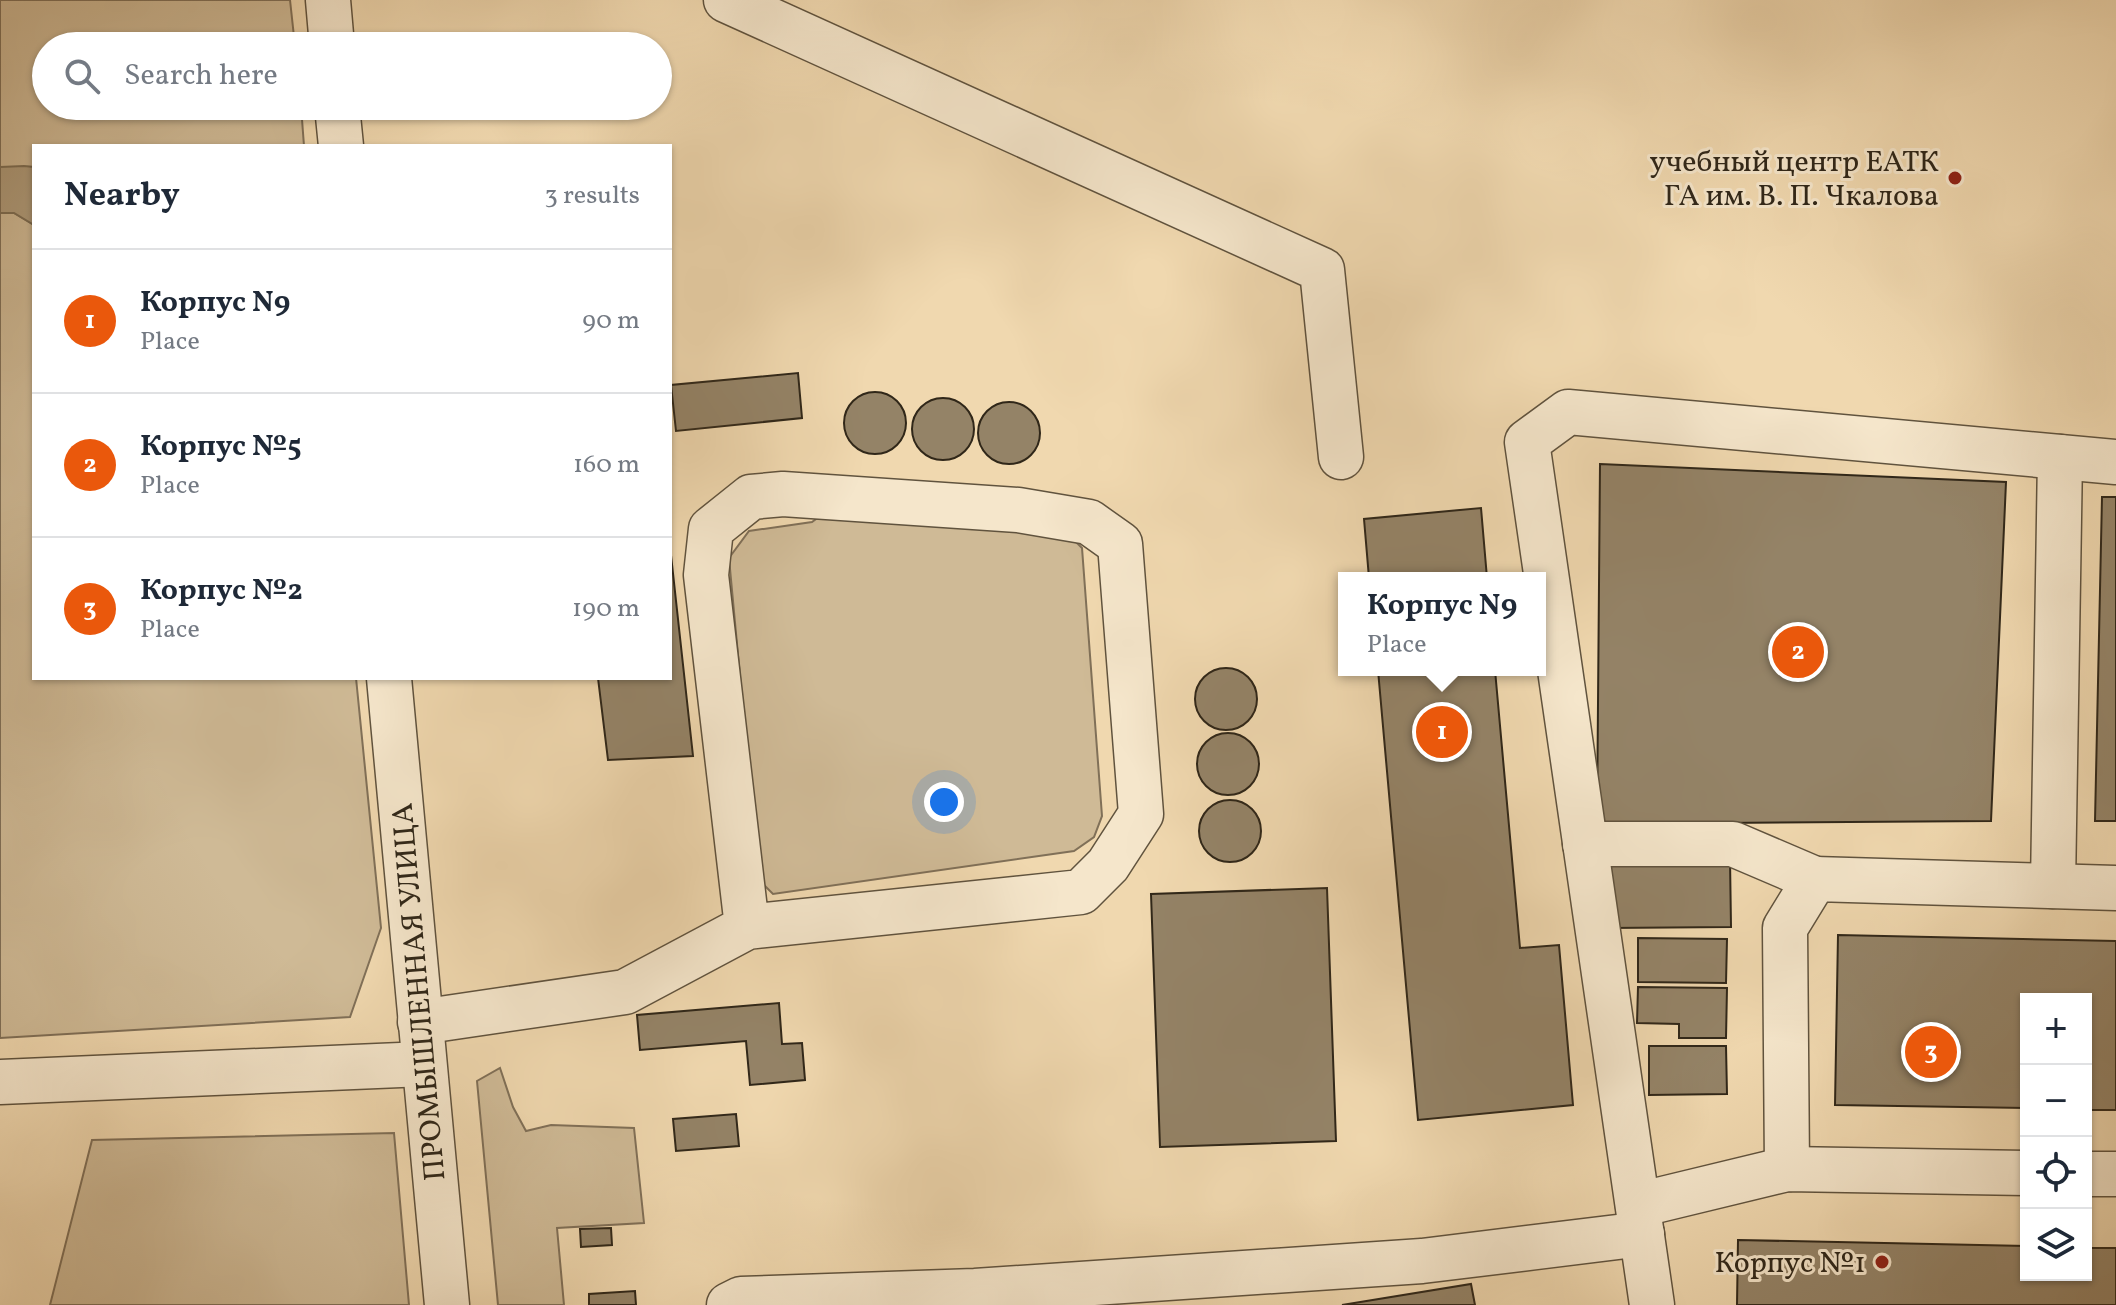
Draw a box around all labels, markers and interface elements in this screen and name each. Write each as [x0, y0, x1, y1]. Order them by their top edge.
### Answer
search box [32, 32, 672, 120]
icon: search [60, 54, 104, 98]
text: Search here [124, 55, 278, 97]
place label: учебный центр ЕАТК ГА им. В. П. Чкалова [1650, 142, 1939, 218]
marker: учебный центр ЕАТК ГА им. В. П. Чкалова [1946, 169, 1964, 187]
text: Nearby [64, 173, 180, 220]
text: 3 results [544, 178, 640, 214]
text: Корпус N9 [140, 282, 290, 324]
text: 1 [85, 303, 95, 339]
text: 90 m [582, 303, 640, 339]
text: Place [140, 324, 200, 360]
text: Корпус №5 [140, 426, 302, 468]
text: 2 [83, 447, 97, 483]
text: 160 m [573, 447, 640, 483]
text: Place [140, 468, 200, 504]
text: Корпус №2 [140, 570, 303, 612]
popup [1338, 572, 1546, 676]
text: Корпус N9 [1367, 585, 1517, 627]
text: 3 [83, 591, 97, 627]
text: 190 m [572, 591, 640, 627]
text: Place [140, 612, 200, 648]
pin: 2 [1772, 622, 1824, 682]
text: Place [1367, 627, 1427, 663]
pin: 1 [1416, 702, 1468, 762]
your location [924, 782, 964, 822]
street label: ПРОМЫШЛЕННАЯ УЛИЦА [383, 801, 457, 1182]
map controls [2020, 993, 2092, 1281]
button: + [2020, 993, 2092, 1065]
pin: 3 [1905, 1022, 1957, 1082]
button: − [2020, 1065, 2092, 1137]
button: locate [2020, 1137, 2092, 1209]
button: layers [2020, 1209, 2092, 1281]
place label: Корпус №1 [1715, 1243, 1866, 1285]
marker: Корпус №1 [1873, 1253, 1891, 1271]

